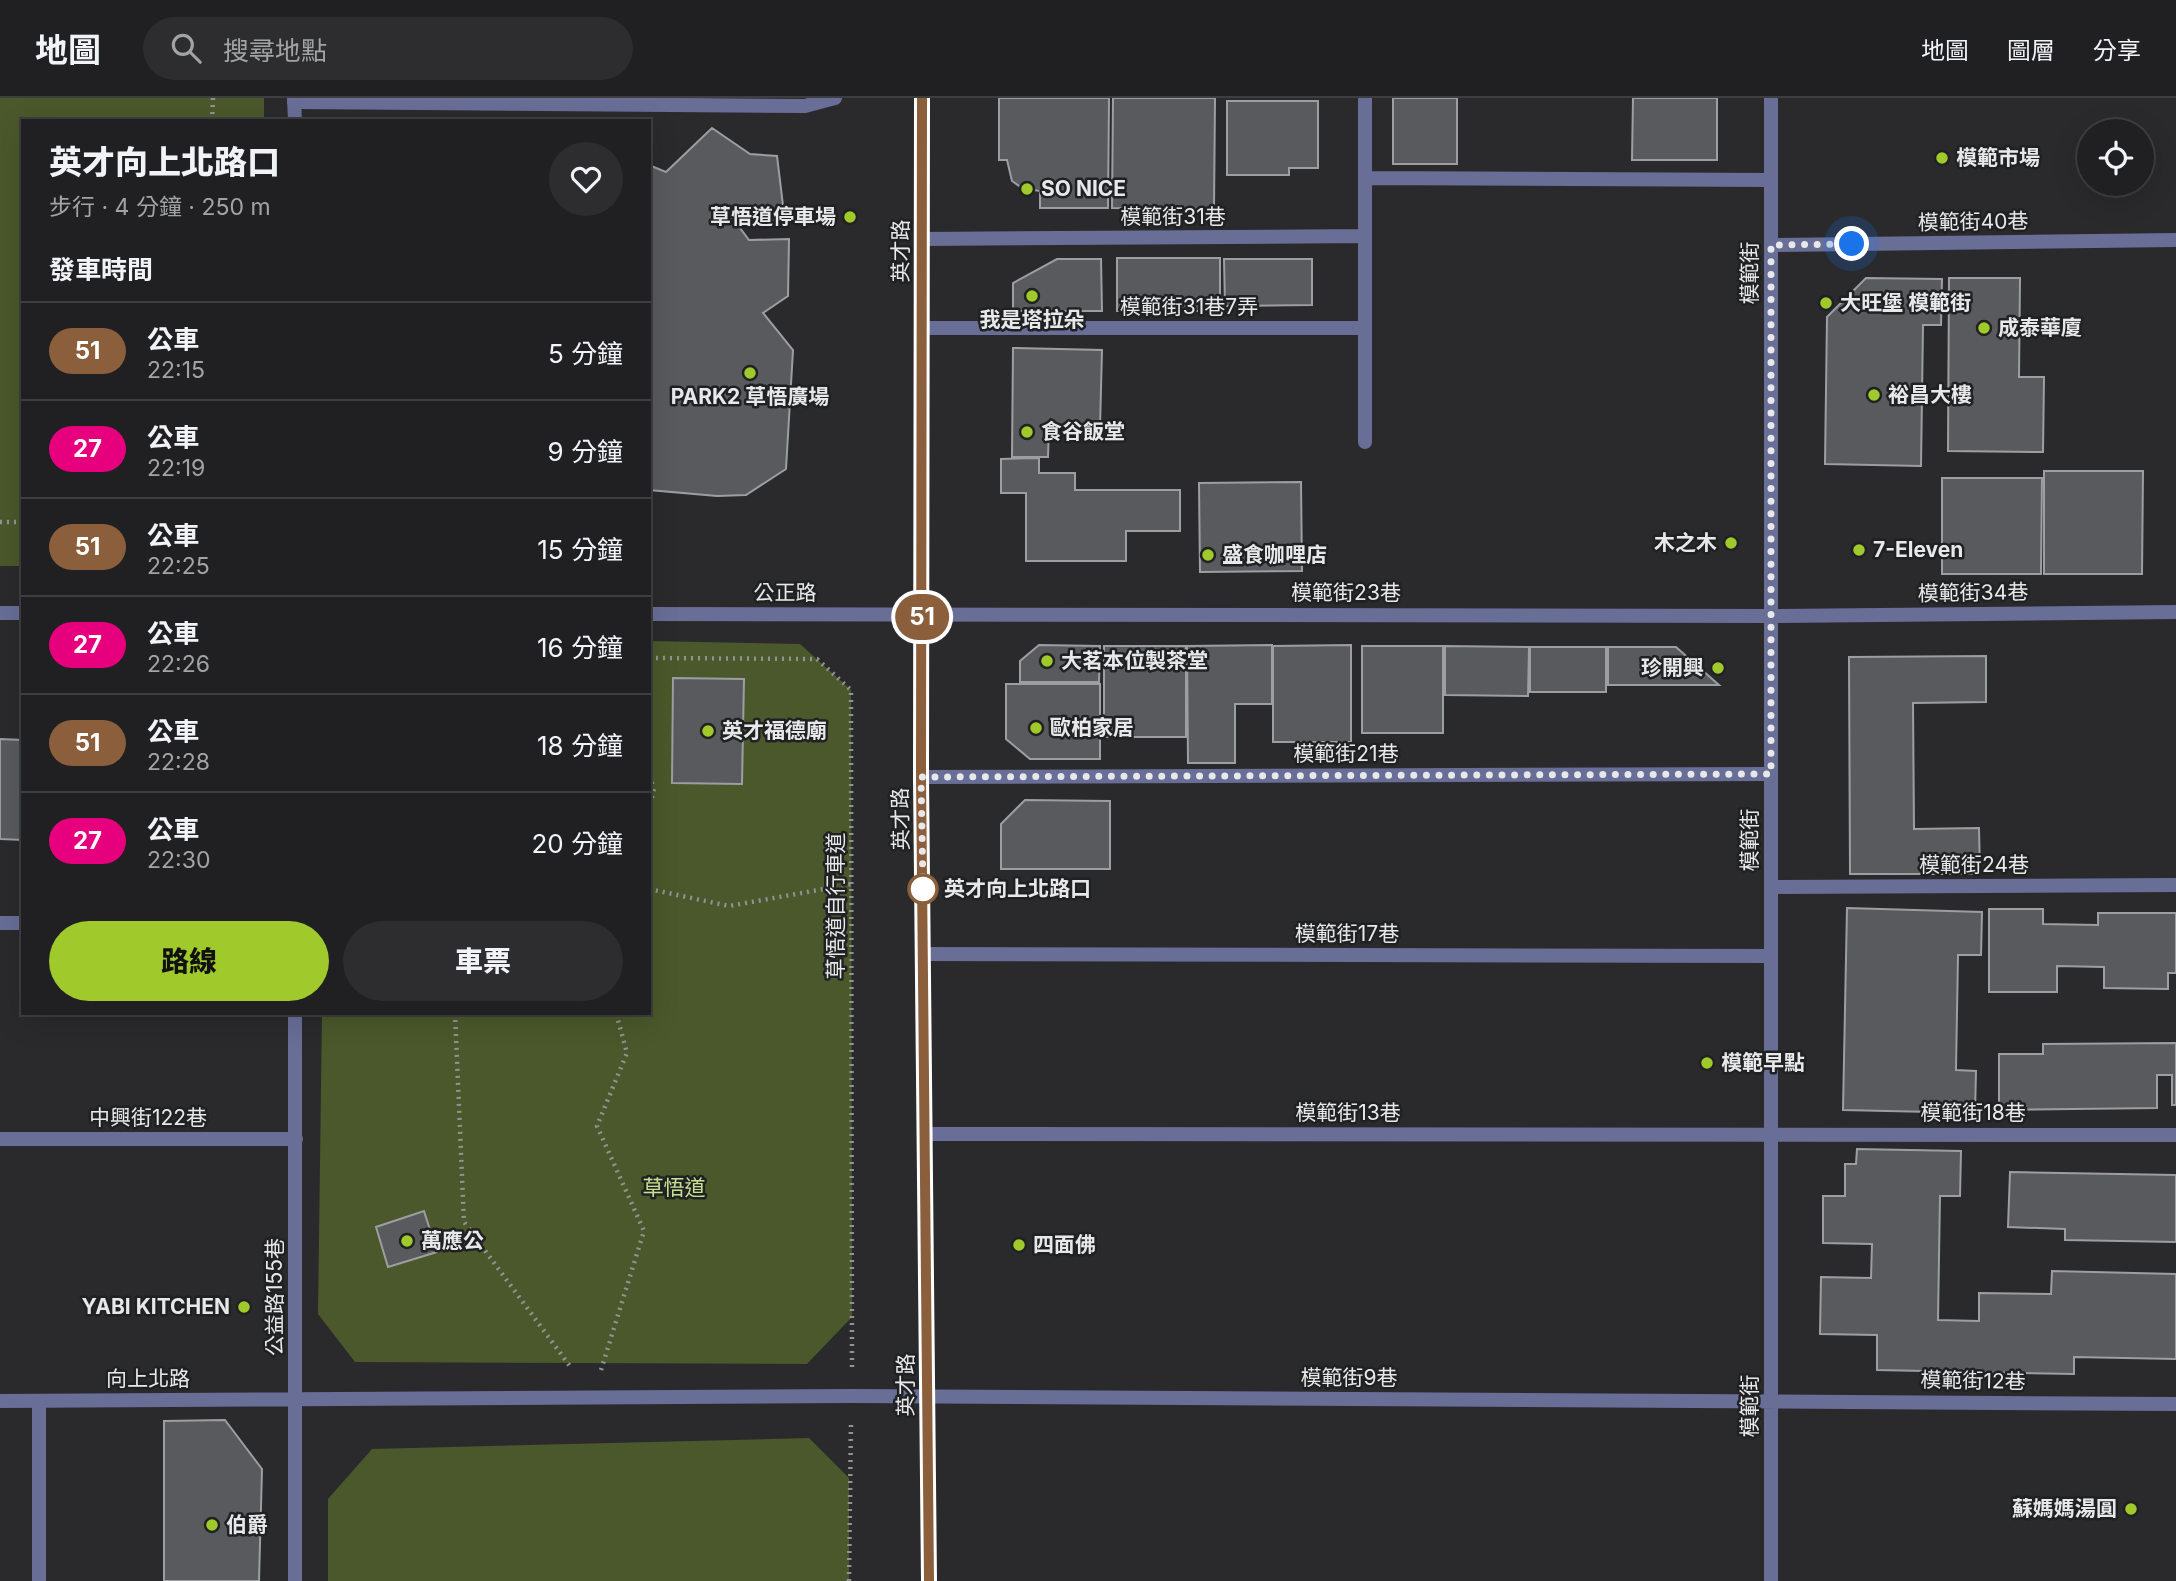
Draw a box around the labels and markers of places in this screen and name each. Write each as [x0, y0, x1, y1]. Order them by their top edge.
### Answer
place label: 模範市場 [1956, 145, 2040, 170]
marker: 模範市場 [1934, 150, 1950, 166]
place label: SO NICE [1041, 176, 1126, 201]
marker: SO NICE [1019, 181, 1035, 197]
place label: 草悟道停車場 [710, 204, 836, 229]
marker: 草悟道停車場 [842, 209, 858, 225]
marker: 我是塔拉朵 [1024, 288, 1040, 304]
place label: 大旺堡 模範街 [1840, 290, 1971, 315]
marker: 大旺堡 模範街 [1818, 295, 1834, 311]
place label: 我是塔拉朵 [980, 307, 1085, 332]
place label: 成泰華廈 [1998, 315, 2082, 340]
marker: 成泰華廈 [1976, 320, 1992, 336]
marker: PARK2 草悟廣場 [742, 365, 758, 381]
place label: 裕昌大樓 [1888, 382, 1972, 407]
place label: PARK2 草悟廣場 [671, 384, 829, 409]
marker: 裕昌大樓 [1866, 387, 1882, 403]
place label: 食谷飯堂 [1041, 419, 1125, 444]
marker: 食谷飯堂 [1019, 424, 1035, 440]
place label: 木之木 [1654, 530, 1717, 555]
marker: 木之木 [1723, 535, 1739, 551]
place label: 7-Eleven [1873, 537, 1963, 562]
place label: 盛食咖哩店 [1222, 542, 1327, 567]
marker: 7-Eleven [1851, 542, 1867, 558]
marker: 盛食咖哩店 [1200, 547, 1216, 563]
place label: 大茗本位製茶堂 [1061, 648, 1208, 673]
marker: 大茗本位製茶堂 [1039, 653, 1055, 669]
place label: 珍開興 [1641, 655, 1704, 680]
marker: 珍開興 [1710, 660, 1726, 676]
place label: 歐柏家居 [1050, 715, 1134, 740]
place label: 英才福德廟 [722, 718, 827, 743]
marker: 歐柏家居 [1028, 720, 1044, 736]
marker: 英才福德廟 [700, 723, 716, 739]
marker: 英才向上北路口 [908, 874, 938, 904]
place label: 英才向上北路口 [944, 876, 1091, 901]
place label: 模範早點 [1721, 1050, 1805, 1075]
marker: 模範早點 [1699, 1055, 1715, 1071]
place label: 萬應公 [421, 1228, 484, 1253]
place label: 四面佛 [1033, 1232, 1096, 1257]
marker: 萬應公 [399, 1233, 415, 1249]
marker: 四面佛 [1011, 1237, 1027, 1253]
place label: YABI KITCHEN [82, 1294, 230, 1319]
marker: YABI KITCHEN [236, 1299, 252, 1315]
place label: 蘇媽媽湯圓 [2012, 1496, 2117, 1521]
marker: 蘇媽媽湯圓 [2123, 1501, 2139, 1517]
place label: 伯爵 [226, 1512, 268, 1537]
marker: 伯爵 [204, 1517, 220, 1533]

